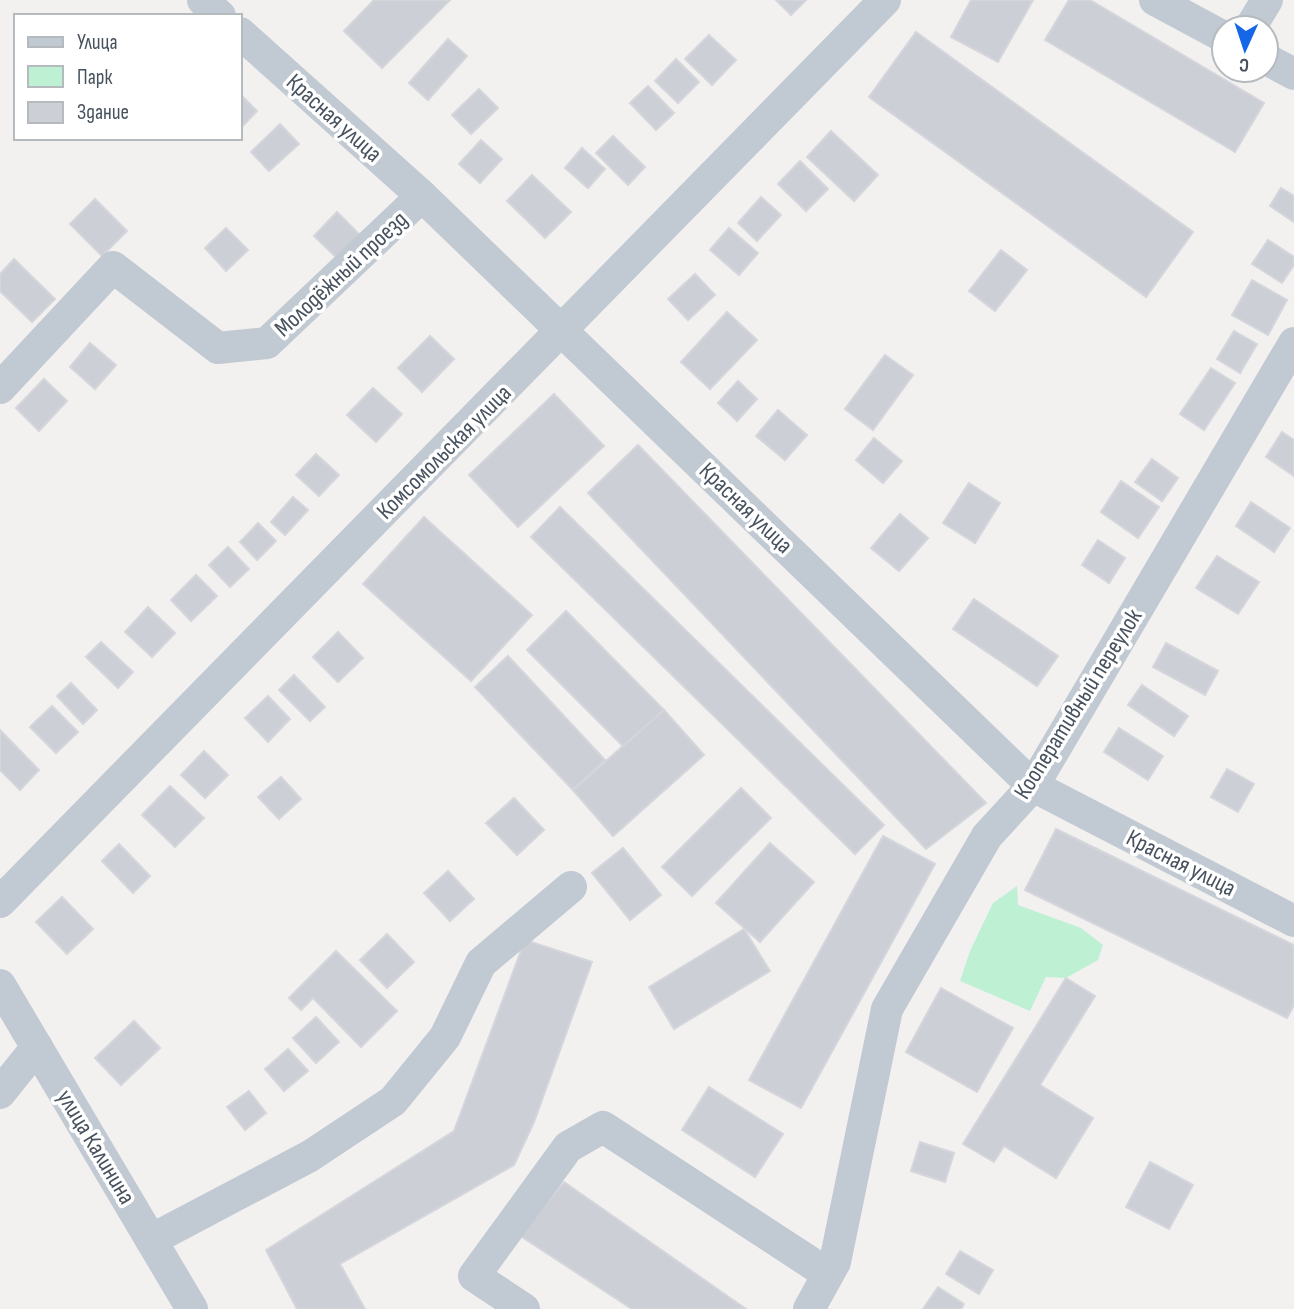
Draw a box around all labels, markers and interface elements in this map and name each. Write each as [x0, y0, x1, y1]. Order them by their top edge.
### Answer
legend [14, 14, 242, 140]
north arrow [1210, 14, 1280, 84]
text: Улица [77, 30, 118, 55]
text: С [1238, 53, 1250, 76]
text: Парк [77, 65, 112, 90]
street label: Красная улица [280, 68, 388, 168]
text: Здание [77, 100, 129, 125]
street label: Молодёжный проезд [269, 205, 413, 343]
street label: Комсомольская улица [371, 379, 517, 525]
street label: Красная улица [693, 456, 799, 560]
street label: Кооперативный переулок [1008, 603, 1149, 804]
street label: Красная улица [1122, 823, 1240, 903]
street label: улица Калинина [51, 1085, 141, 1209]

